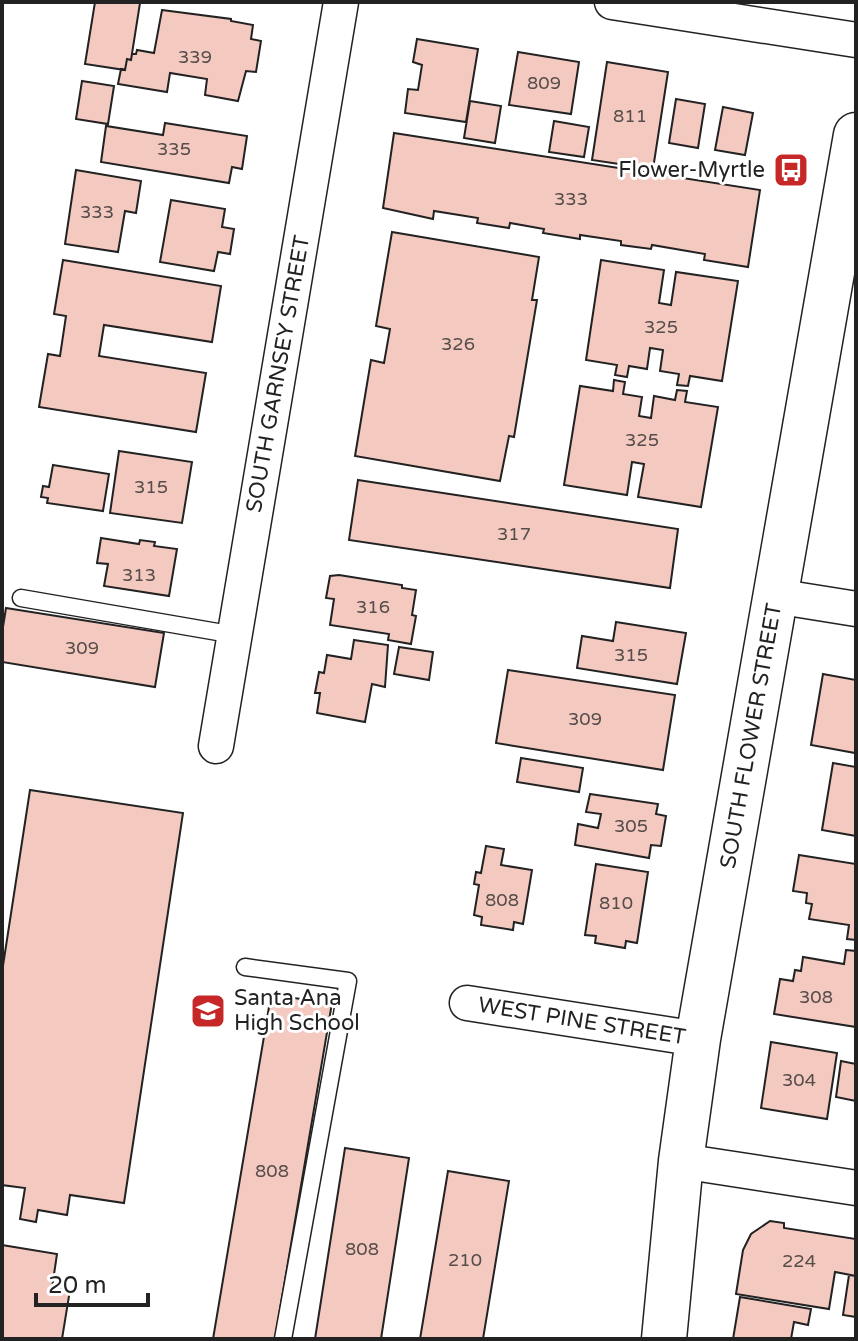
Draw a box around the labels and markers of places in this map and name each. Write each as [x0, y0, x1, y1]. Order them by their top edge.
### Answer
bus stop icon: Flower-Myrtle [772, 151, 810, 189]
place label: Flower-Myrtle [618, 157, 765, 183]
place label: Santa Ana High School [234, 985, 360, 1036]
school or university icon: Santa Ana High School [189, 992, 227, 1030]

